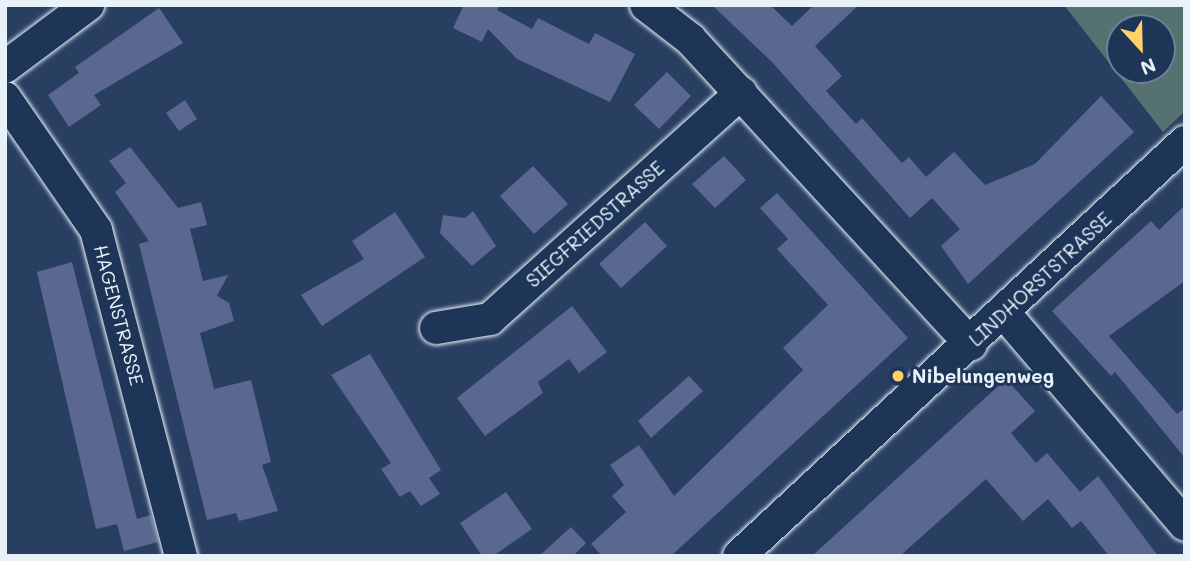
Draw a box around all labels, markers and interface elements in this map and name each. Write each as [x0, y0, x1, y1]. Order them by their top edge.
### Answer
north arrow [1106, 14, 1176, 84]
text: N [1137, 53, 1160, 81]
street label: SIEGFRIEDSTRASSE [521, 156, 669, 292]
street label: LINDHORSTSTRASSE [964, 207, 1116, 351]
street label: HAGENSTRASSE [89, 242, 149, 388]
place label: Nibelungenweg [912, 365, 1054, 387]
marker: Nibelungenweg [890, 368, 906, 384]

